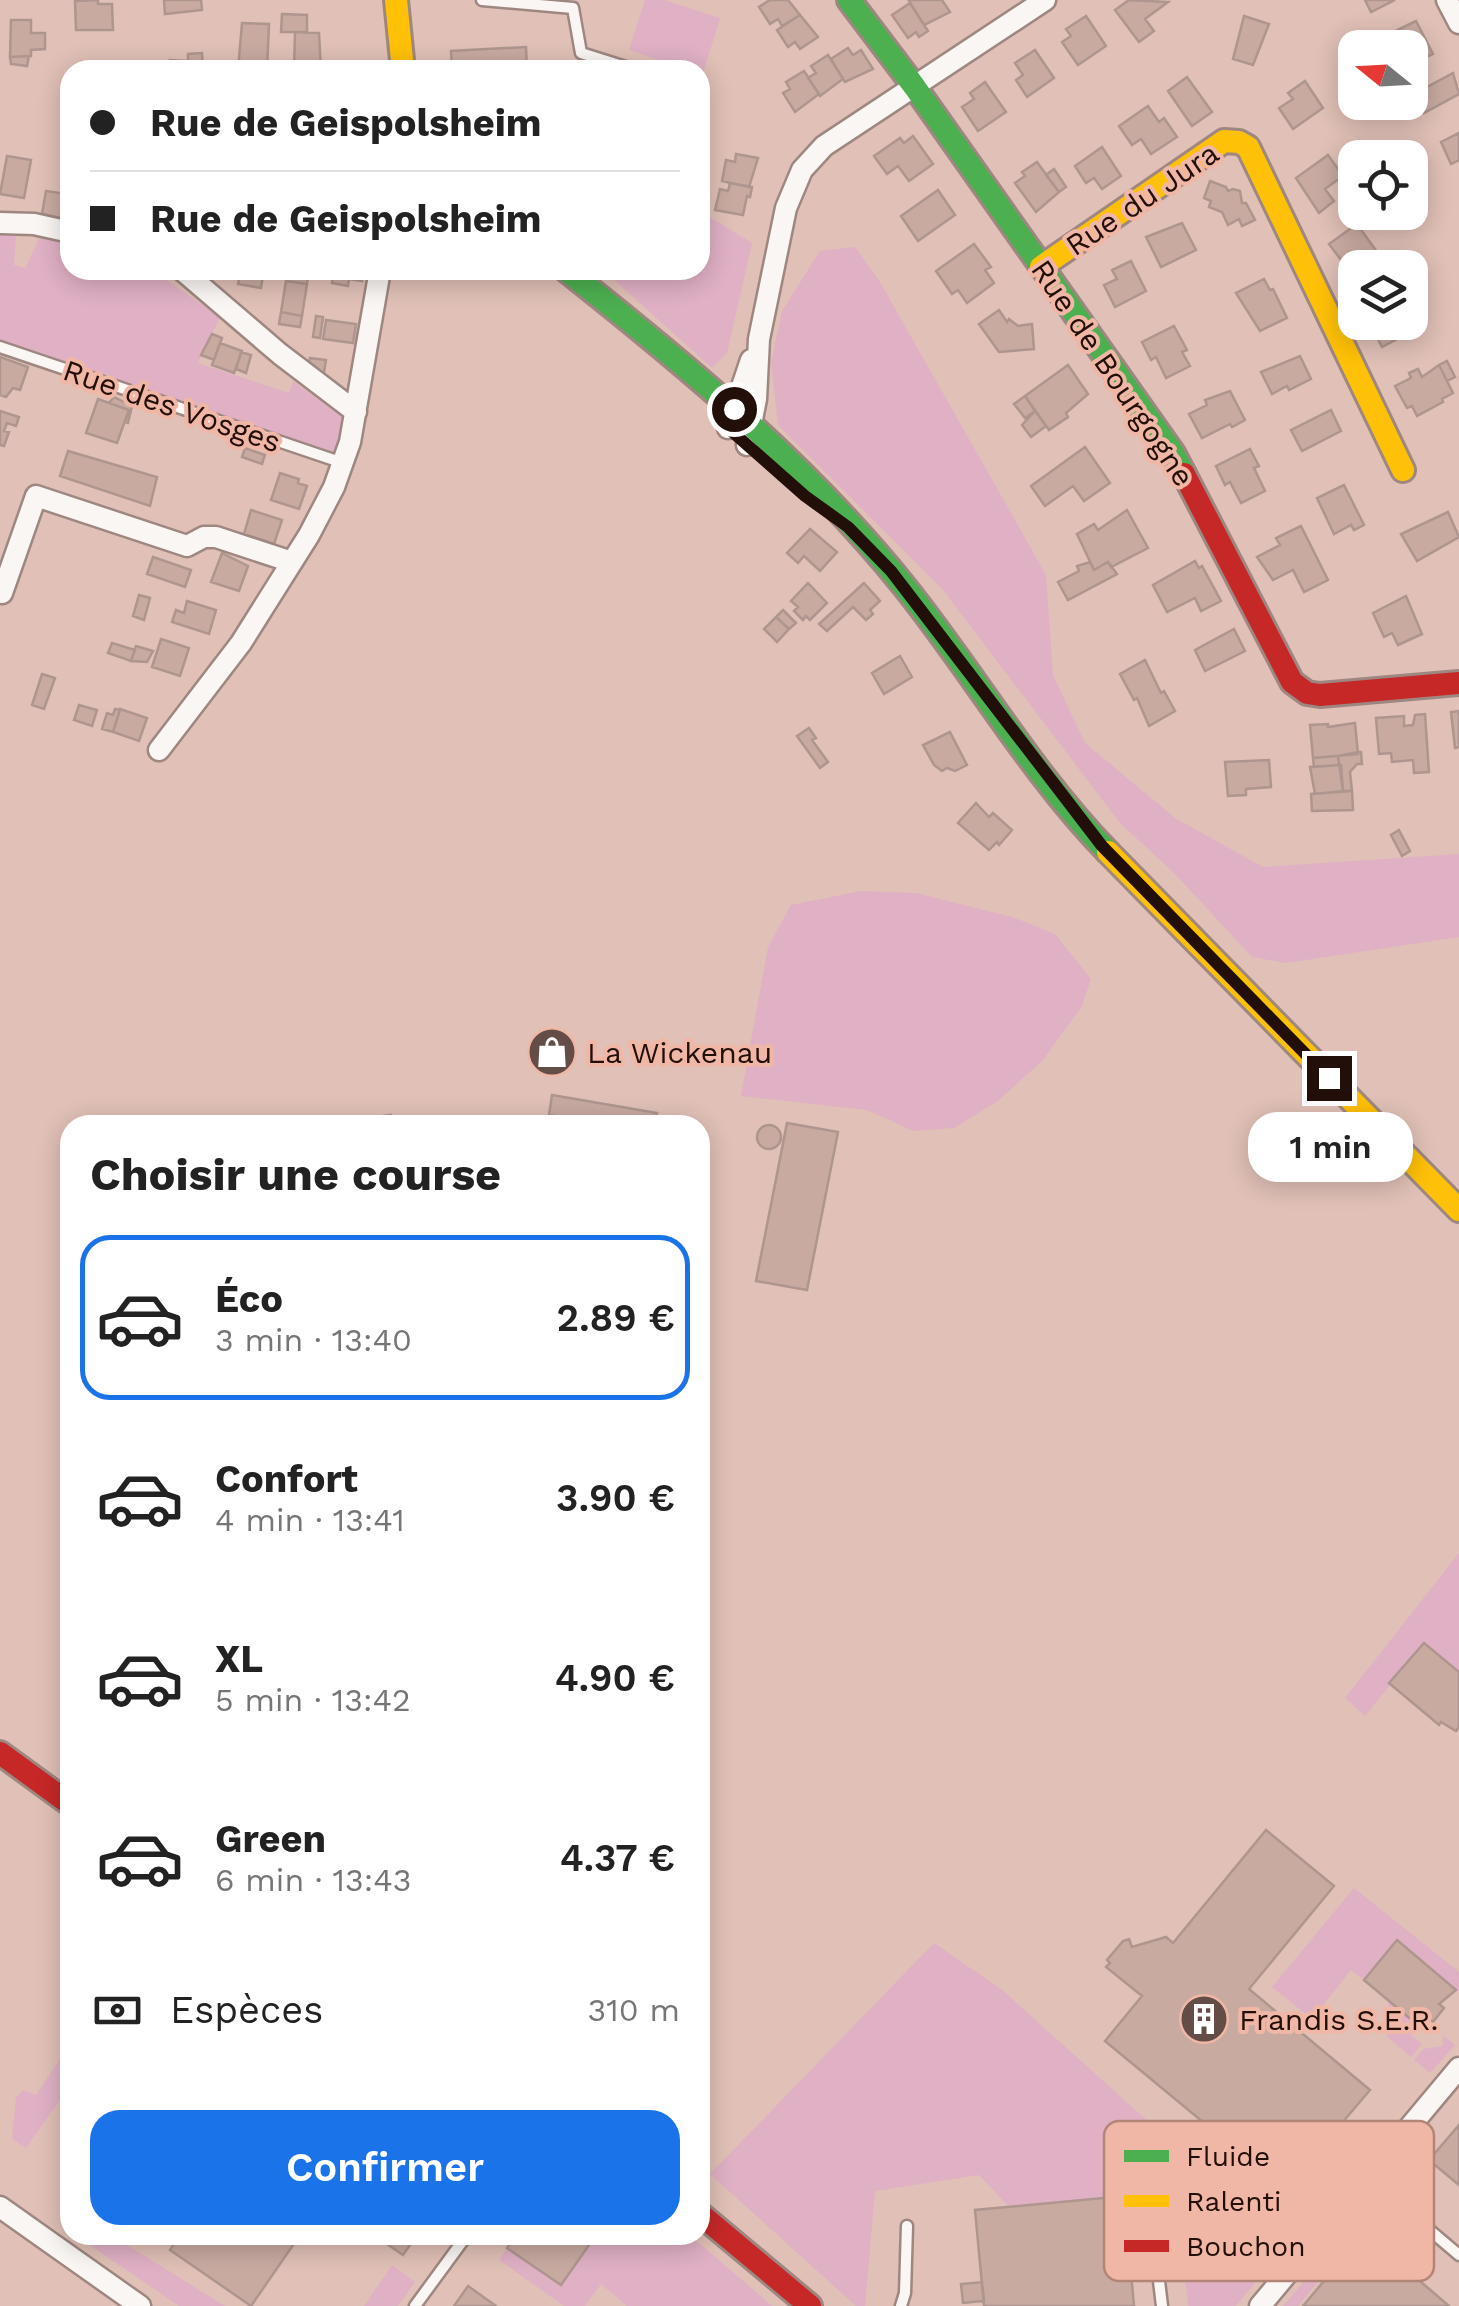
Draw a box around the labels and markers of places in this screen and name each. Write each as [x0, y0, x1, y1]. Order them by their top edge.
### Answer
shop icon: La Wickenau [526, 1026, 578, 1078]
place label: La Wickenau [587, 1035, 772, 1070]
building icon: Frandis S.E.R. [1178, 1993, 1230, 2045]
place label: Frandis S.E.R. [1239, 2002, 1439, 2037]

